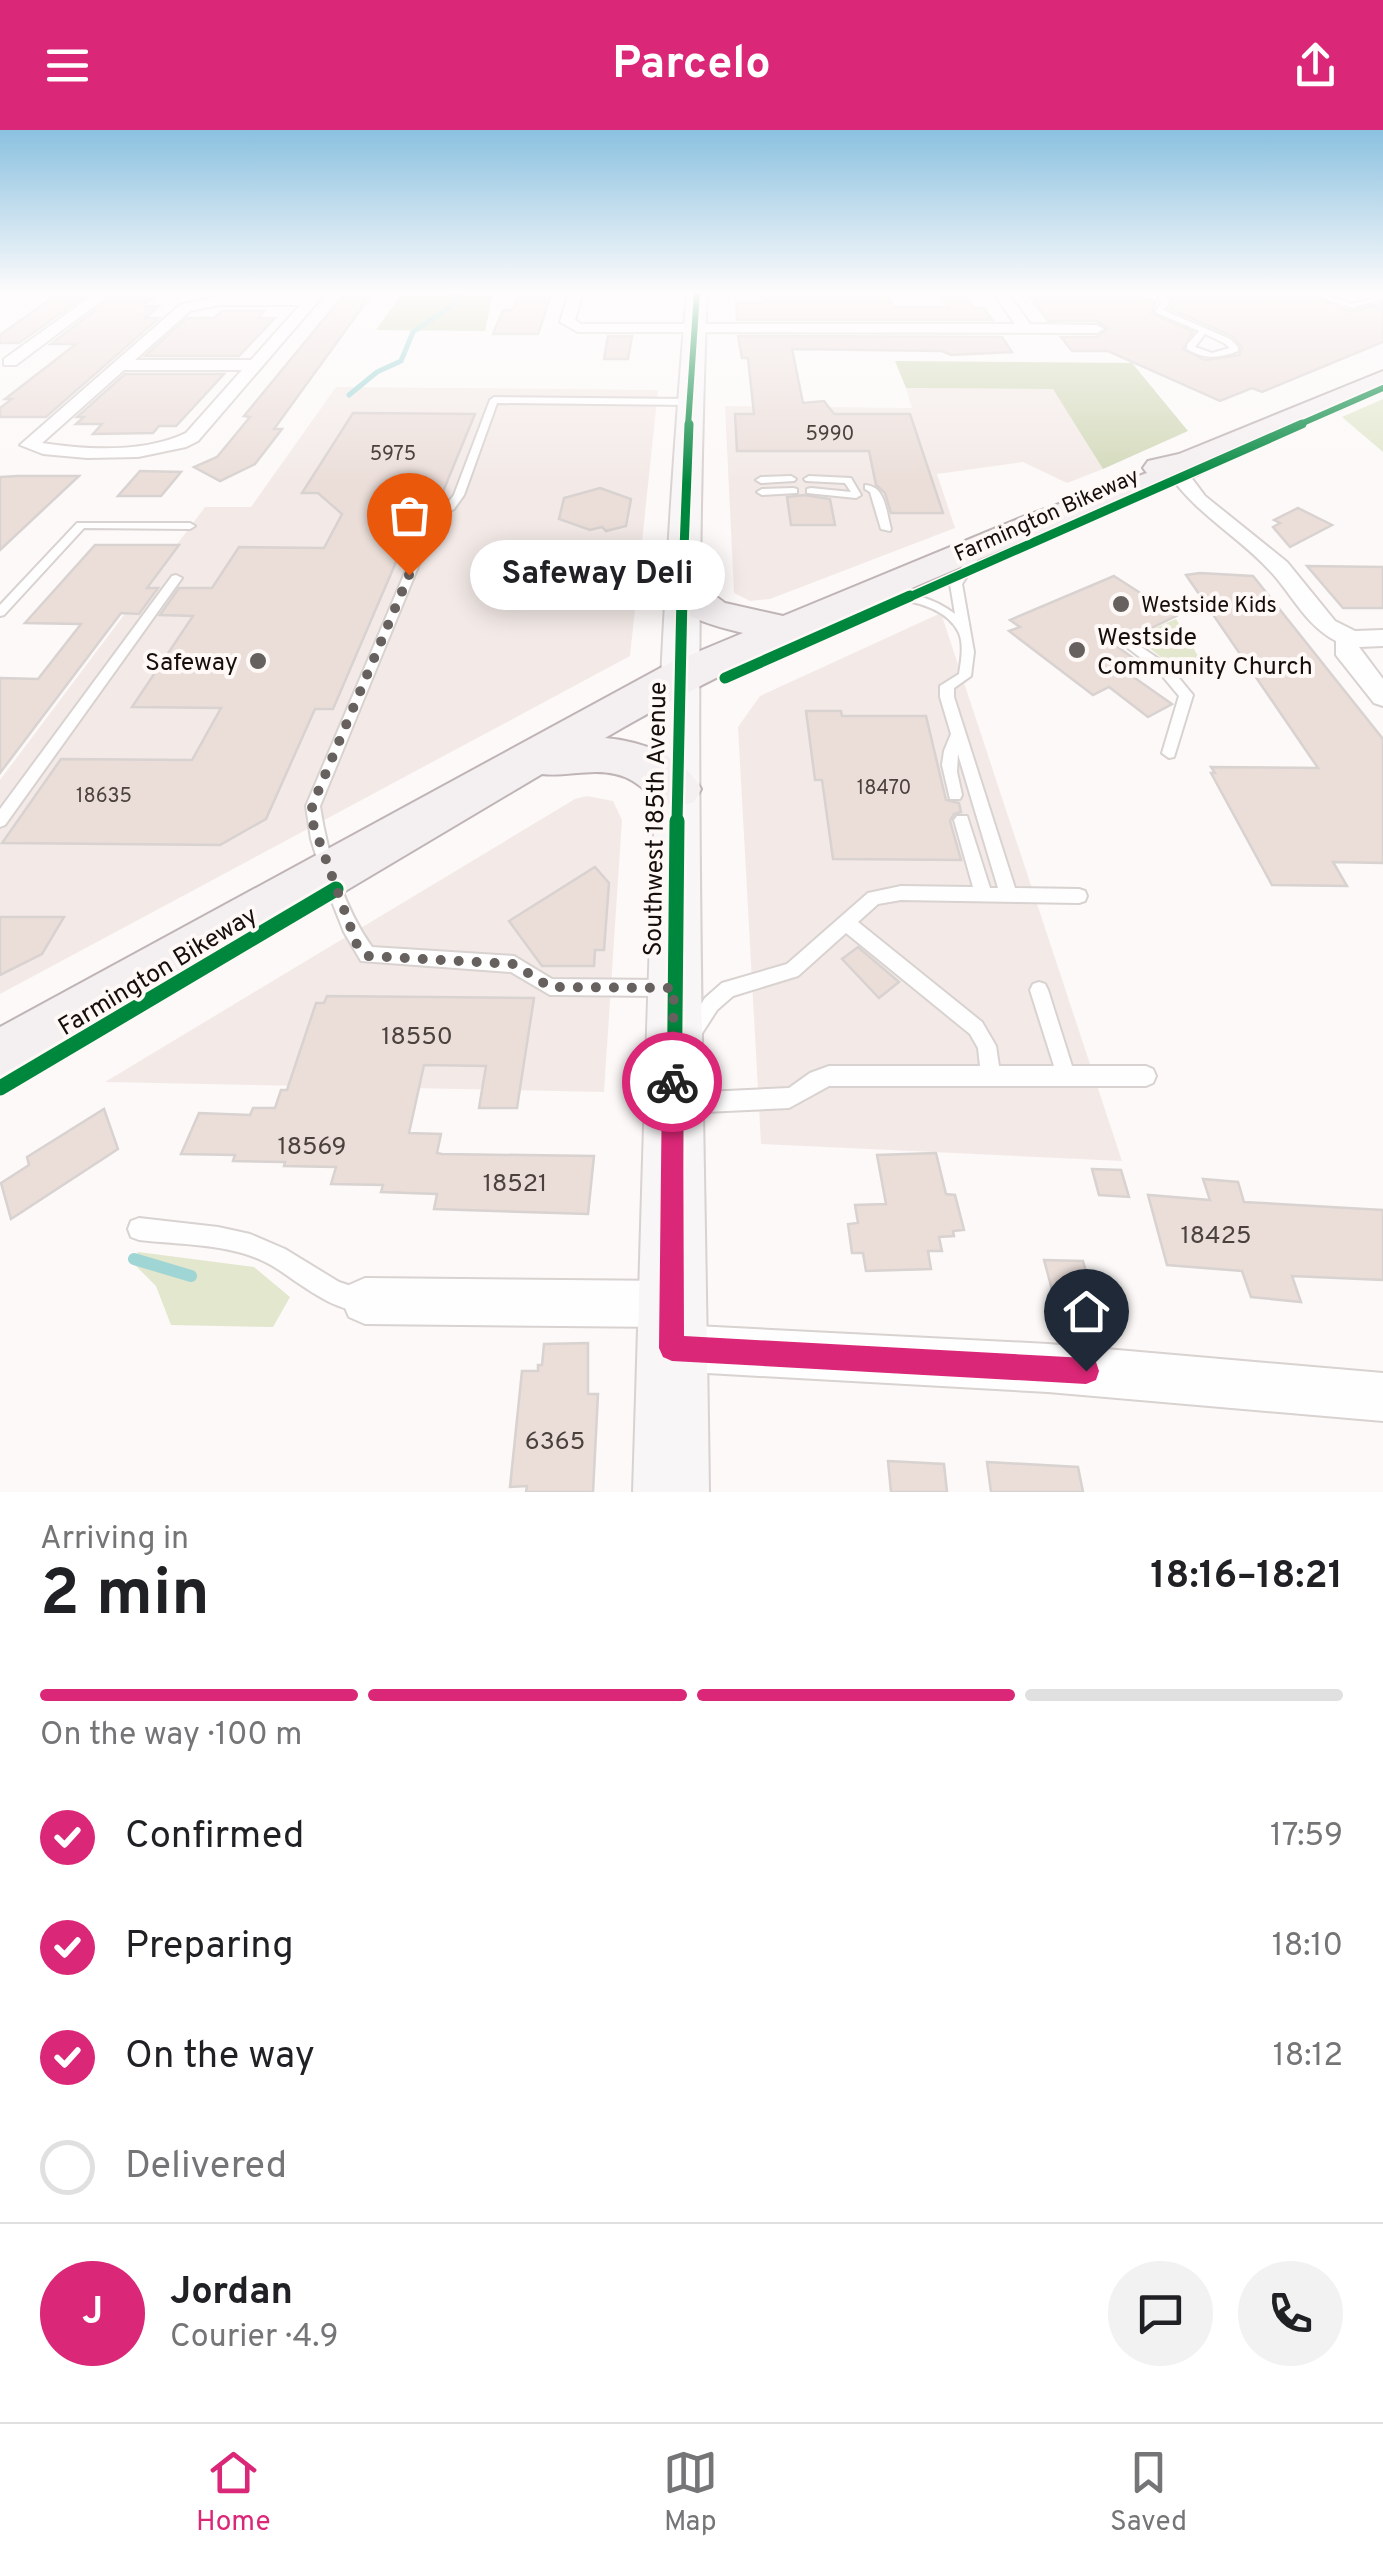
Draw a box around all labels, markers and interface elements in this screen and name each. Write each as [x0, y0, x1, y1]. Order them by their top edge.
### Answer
text: Parcelo [612, 37, 771, 94]
icon: menu [40, 38, 95, 93]
icon: share [1288, 38, 1343, 93]
house number: 5990 [806, 422, 854, 448]
house number: 5975 [370, 442, 416, 468]
street label: Farmington Bikeway [950, 463, 1144, 569]
pin [367, 473, 452, 576]
icon: bag [382, 488, 437, 543]
callout: Safeway Deli [469, 540, 724, 610]
text: Safeway Deli [502, 555, 693, 595]
marker: Westside Kids [1110, 593, 1132, 615]
place label: Westside Kids [1141, 593, 1277, 620]
place label: Westside Community Church [1097, 623, 1313, 684]
marker: Westside Community Church [1066, 639, 1088, 661]
place label: Safeway [145, 648, 238, 680]
marker: Safeway [247, 650, 269, 672]
street label: Southwest 185th Avenue [639, 682, 675, 957]
house number: 18470 [857, 776, 911, 802]
house number: 18635 [76, 784, 132, 810]
street label: Farmington Bikeway [53, 901, 264, 1045]
house number: 18550 [381, 1022, 453, 1054]
courier [622, 1032, 722, 1132]
icon: bike [645, 1055, 700, 1110]
house number: 18569 [277, 1132, 347, 1164]
house number: 18521 [483, 1169, 547, 1201]
house number: 18425 [1181, 1221, 1251, 1253]
pin [1044, 1269, 1129, 1372]
icon: home [1059, 1284, 1114, 1339]
house number: 6365 [525, 1427, 585, 1459]
text: Arriving in [40, 1520, 189, 1560]
text: 18:16–18:21 [1150, 1553, 1343, 1602]
text: 2 min [40, 1556, 210, 1638]
text: On the way · 100 m [40, 1716, 302, 1756]
icon: check [40, 1810, 95, 1865]
text: Confirmed [125, 1813, 304, 1862]
text: 17:59 [1270, 1817, 1343, 1857]
icon: check [40, 1920, 95, 1975]
text: Preparing [125, 1923, 294, 1972]
text: 18:10 [1272, 1927, 1343, 1967]
icon: check [40, 2030, 95, 2085]
text: On the way [125, 2033, 315, 2082]
text: 18:12 [1273, 2037, 1343, 2077]
text: Delivered [125, 2143, 287, 2192]
button: chat [1108, 2261, 1213, 2366]
button: phone [1238, 2261, 1343, 2366]
text: Jordan [170, 2269, 293, 2318]
text: J [82, 2289, 103, 2338]
text: Courier · 4.9 [170, 2318, 339, 2358]
tab: Home [196, 2445, 270, 2541]
tab: Map [663, 2445, 718, 2541]
tab: Saved [1110, 2445, 1187, 2541]

